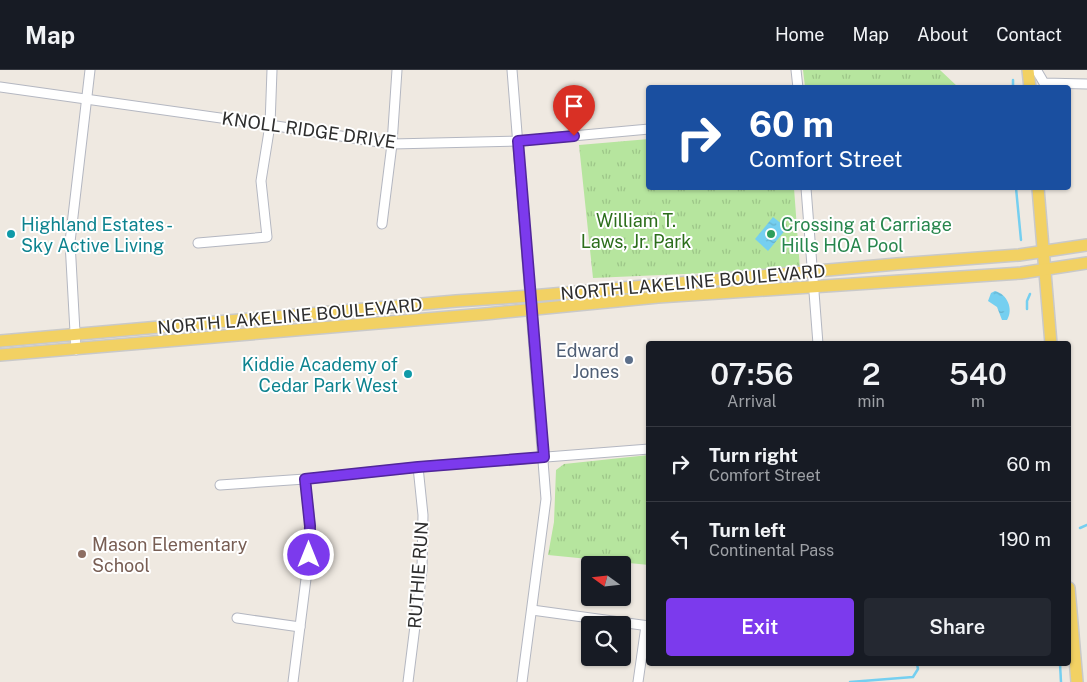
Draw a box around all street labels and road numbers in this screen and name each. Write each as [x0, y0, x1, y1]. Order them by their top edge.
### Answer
street label: KNOLL RIDGE DRIVE [221, 107, 397, 153]
street label: NORTH LAKELINE BOULEVARD [560, 260, 826, 304]
street label: NORTH LAKELINE BOULEVARD [157, 294, 423, 338]
street label: RUTHIE RUN [404, 521, 432, 629]

